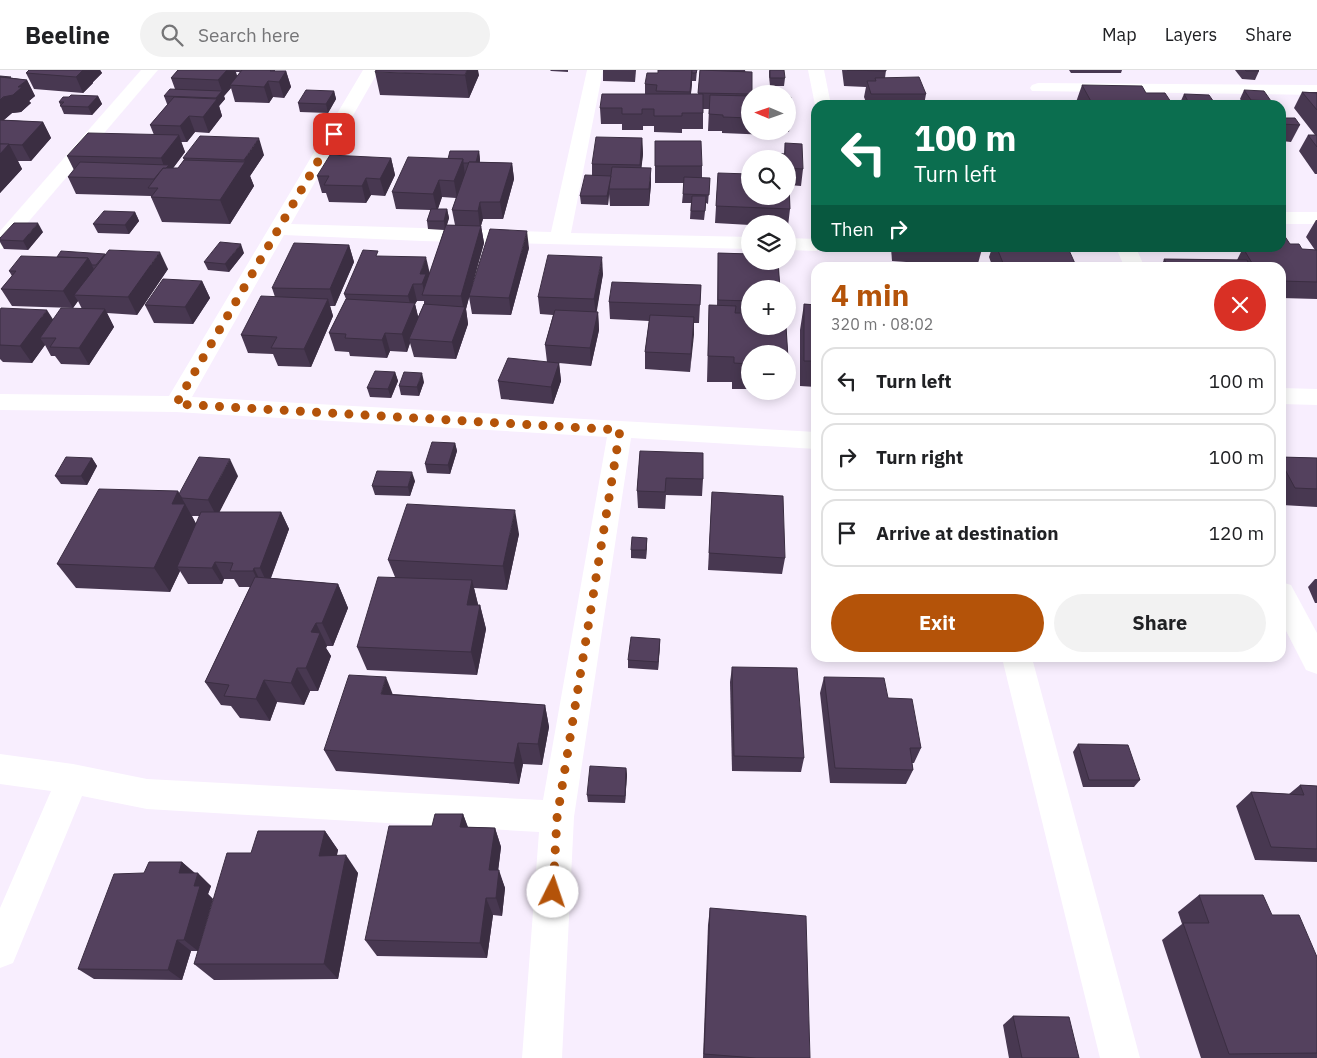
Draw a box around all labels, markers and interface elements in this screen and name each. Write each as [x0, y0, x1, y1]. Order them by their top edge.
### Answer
search box [140, 12, 490, 57]
text: Beeline [25, 19, 110, 51]
icon: search [158, 21, 186, 49]
text: Search here [198, 23, 300, 47]
text: Map [1102, 23, 1137, 46]
text: Layers [1165, 23, 1217, 46]
text: Share [1245, 23, 1292, 46]
north arrow [741, 85, 796, 140]
map controls [741, 85, 796, 400]
pin [313, 113, 355, 155]
text: 100 m [914, 115, 1017, 161]
icon: arrive [320, 120, 348, 148]
icon: left [831, 120, 896, 185]
button: search [741, 150, 796, 205]
text: Turn left [914, 159, 997, 188]
button: layers [741, 215, 796, 270]
icon: right [884, 215, 912, 243]
text: Then [831, 217, 874, 241]
text: 4 min [831, 275, 909, 314]
button: close [1214, 279, 1266, 331]
button: + [741, 280, 796, 335]
text: 320 m · 08:02 [831, 314, 933, 334]
button: − [741, 345, 796, 400]
icon: left [833, 367, 861, 395]
text: Turn left [876, 369, 952, 393]
text: 100 m [1209, 369, 1264, 393]
icon: right [833, 443, 861, 471]
text: Turn right [876, 445, 963, 469]
text: 100 m [1209, 445, 1264, 469]
icon: arrive [833, 519, 861, 547]
text: Arrive at destination [876, 521, 1059, 545]
text: 120 m [1209, 521, 1264, 545]
button: Exit [831, 594, 1044, 652]
button: Share [1054, 594, 1266, 652]
position arrow [526, 865, 578, 917]

